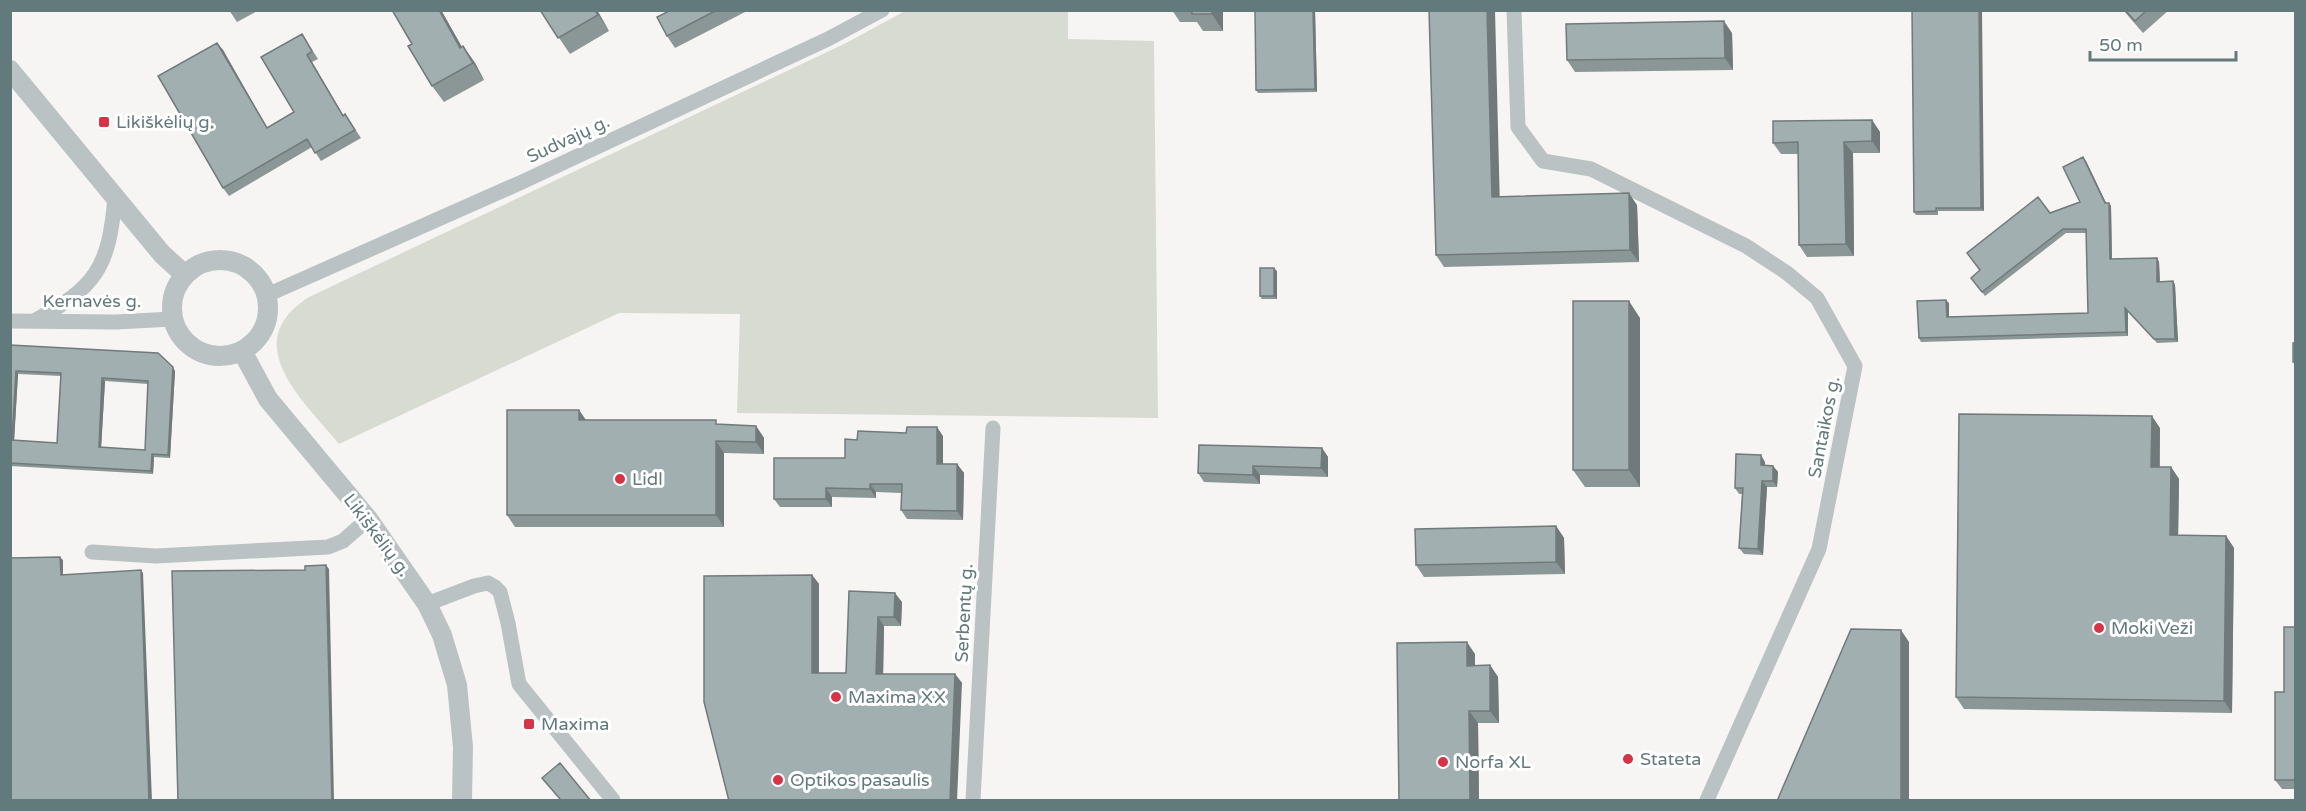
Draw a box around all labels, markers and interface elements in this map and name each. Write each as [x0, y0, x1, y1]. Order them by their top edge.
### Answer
scale bar [2090, 24, 2236, 62]
text: 50 m [2099, 34, 2143, 56]
street label: Sudvajų g. [523, 110, 613, 168]
place label: Likiškėlių g. [116, 111, 214, 133]
marker: Likiškėlių g. [97, 115, 111, 129]
street label: Kernavės g. [42, 290, 142, 312]
street label: Santaikos g. [1803, 374, 1845, 480]
place label: Lidl [632, 468, 663, 490]
marker: Lidl [613, 472, 627, 486]
street label: Likiškėlių g. [339, 489, 415, 581]
street label: Serbentų g. [950, 563, 978, 663]
place label: Moki Veži [2111, 617, 2193, 639]
marker: Moki Veži [2092, 621, 2106, 635]
place label: Maxima XX [848, 686, 946, 708]
marker: Maxima XX [829, 690, 843, 704]
place label: Maxima [541, 713, 609, 735]
marker: Maxima [522, 717, 536, 731]
place label: Stateta [1640, 748, 1701, 770]
place label: Norfa XL [1455, 751, 1532, 773]
marker: Stateta [1621, 752, 1635, 766]
marker: Norfa XL [1436, 755, 1450, 769]
place label: Optikos pasaulis [790, 769, 930, 791]
marker: Optikos pasaulis [771, 773, 785, 787]

